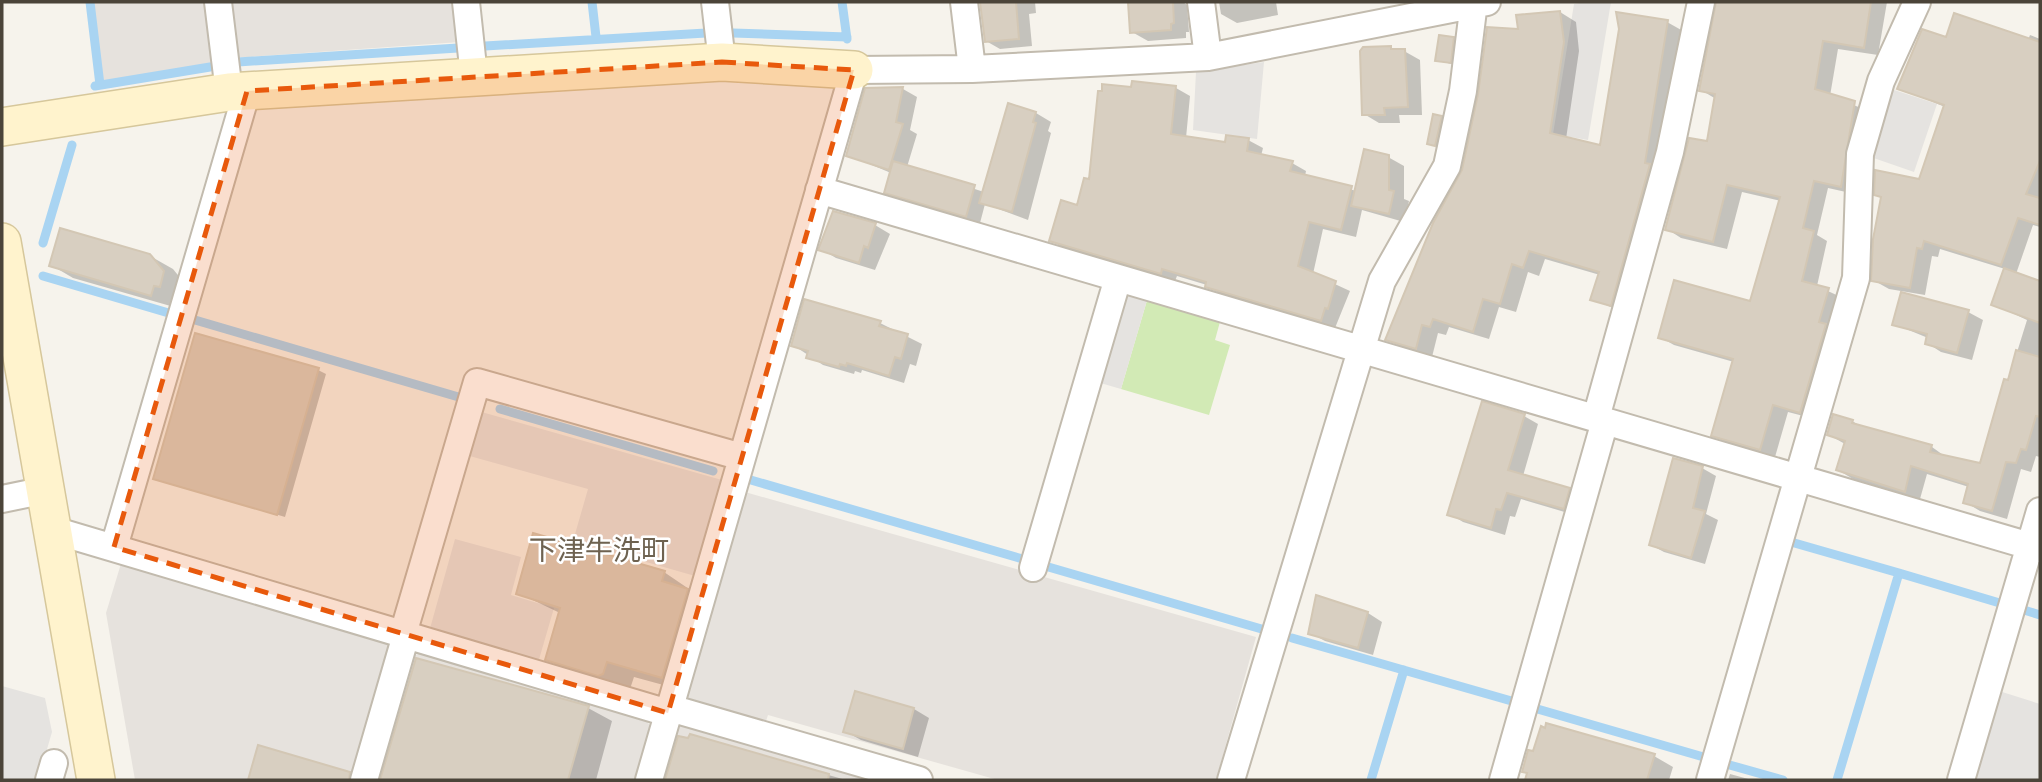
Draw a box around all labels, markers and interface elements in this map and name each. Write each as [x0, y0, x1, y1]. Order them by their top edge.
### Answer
district label: 下津牛洗町 [529, 533, 669, 566]

